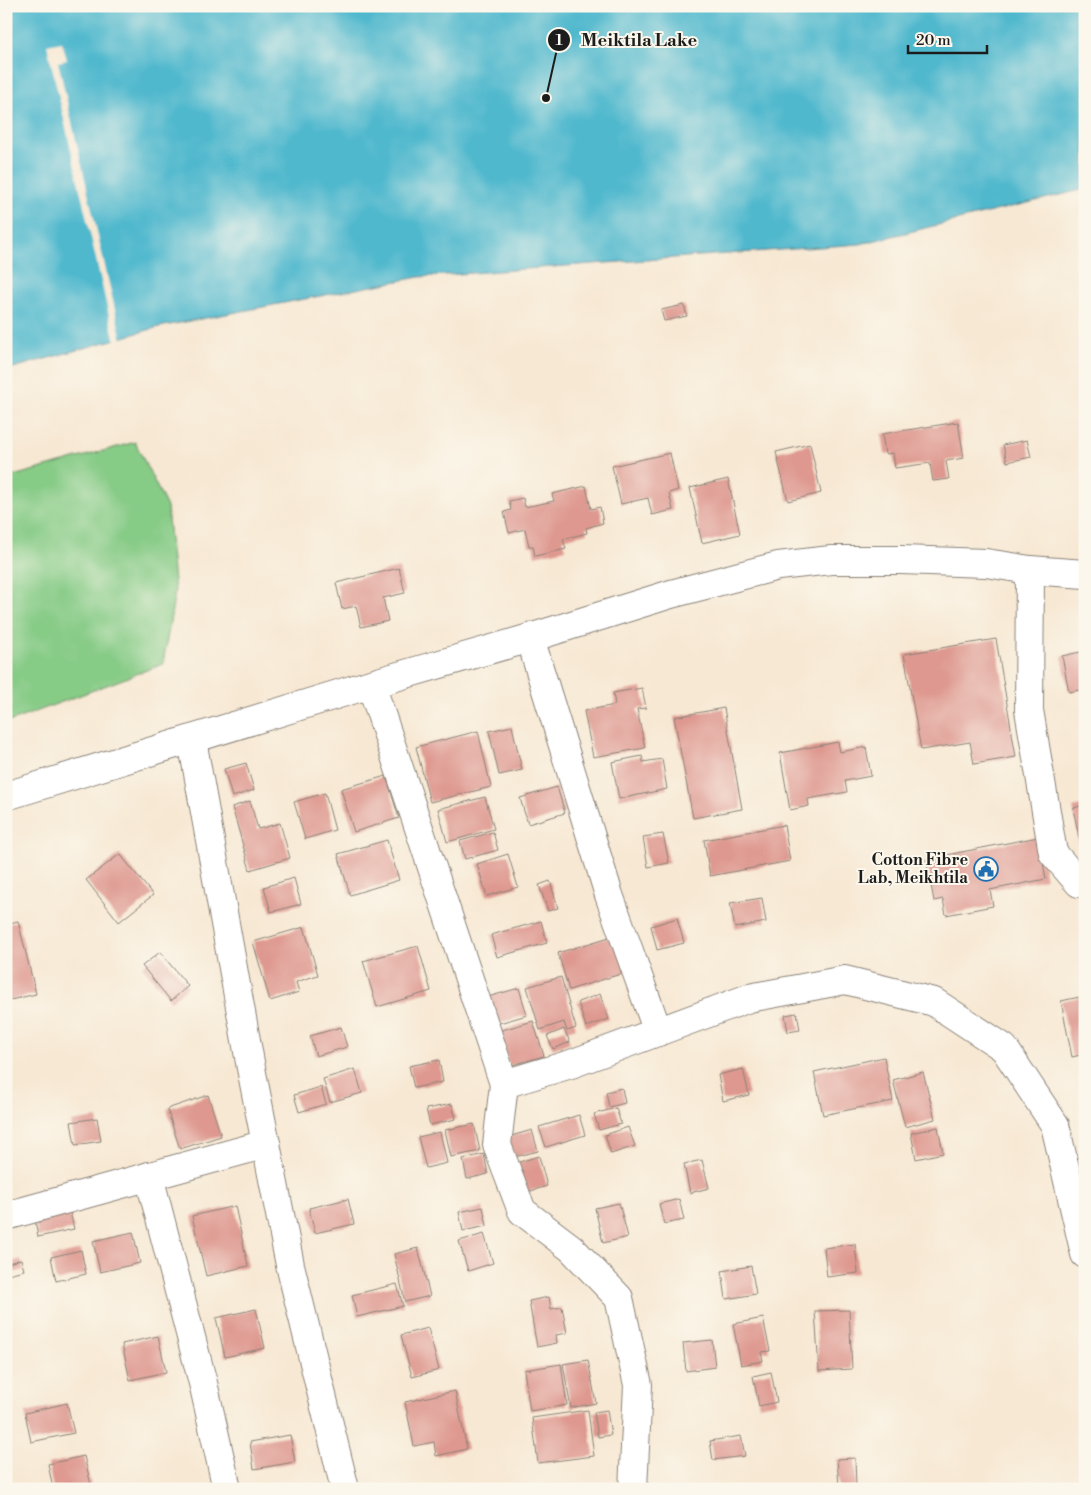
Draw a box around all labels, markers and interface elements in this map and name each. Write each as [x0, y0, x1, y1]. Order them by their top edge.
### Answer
scale bar [908, 22, 987, 54]
callout: Meiktila Lake [546, 24, 707, 57]
text: Meiktila Lake [581, 29, 698, 52]
text: 1 [555, 31, 563, 50]
text: 20 m [916, 31, 951, 50]
place label: Cotton Fibre Lab, Meikhtila [858, 850, 968, 888]
public building icon: Cotton Fibre Lab, Meikhtila [973, 856, 999, 882]

